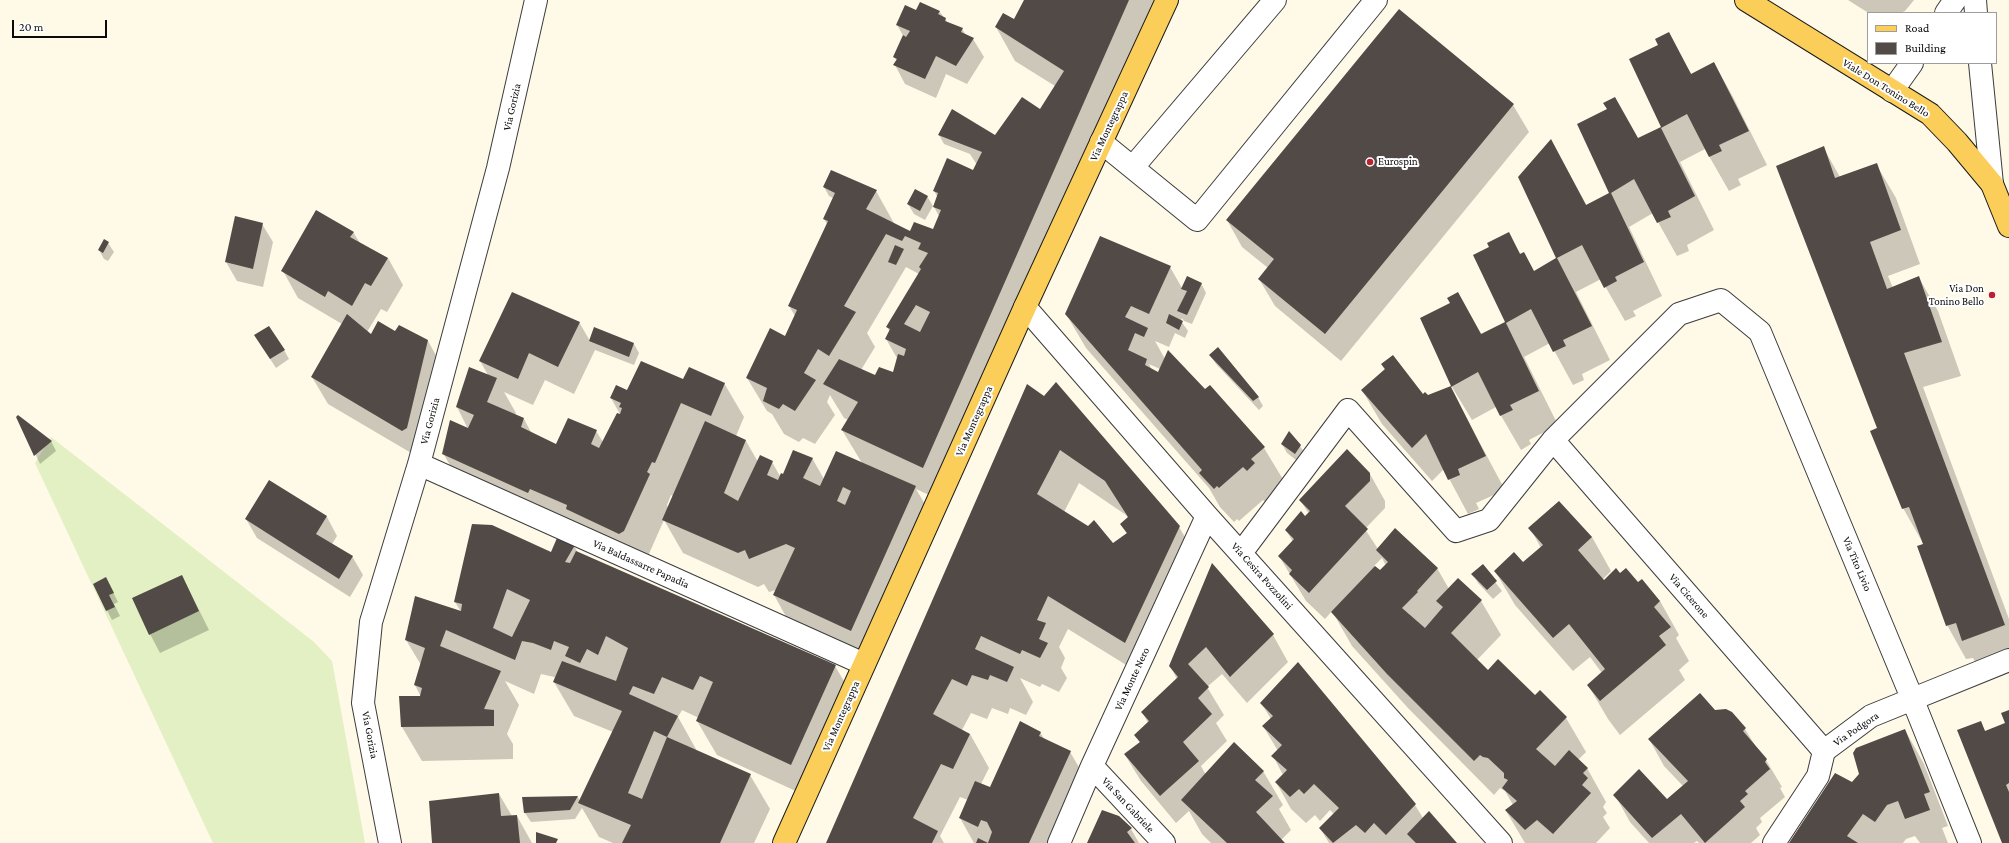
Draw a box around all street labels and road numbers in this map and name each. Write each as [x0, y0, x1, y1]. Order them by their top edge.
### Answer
street label: Viale Don Tonino Bello [1840, 56, 1932, 120]
street label: Via Gorizia [500, 82, 524, 132]
street label: Via Montegrappa [1087, 89, 1131, 163]
street label: Via Montegrappa [953, 384, 995, 458]
street label: Via Gorizia [417, 396, 443, 446]
street label: Via Tito Livio [1840, 535, 1874, 593]
street label: Via Baldassarre Papadia [591, 537, 691, 591]
street label: Via Cesira Pozzolini [1228, 540, 1296, 612]
street label: Via Cicerone [1666, 571, 1712, 621]
street label: Via Monte Nero [1112, 645, 1152, 713]
street label: Via Montegrappa [820, 679, 862, 753]
street label: Via Podgora [1831, 709, 1881, 749]
street label: Via Gorizia [359, 710, 381, 760]
street label: Via San Gabriele [1099, 774, 1157, 836]

